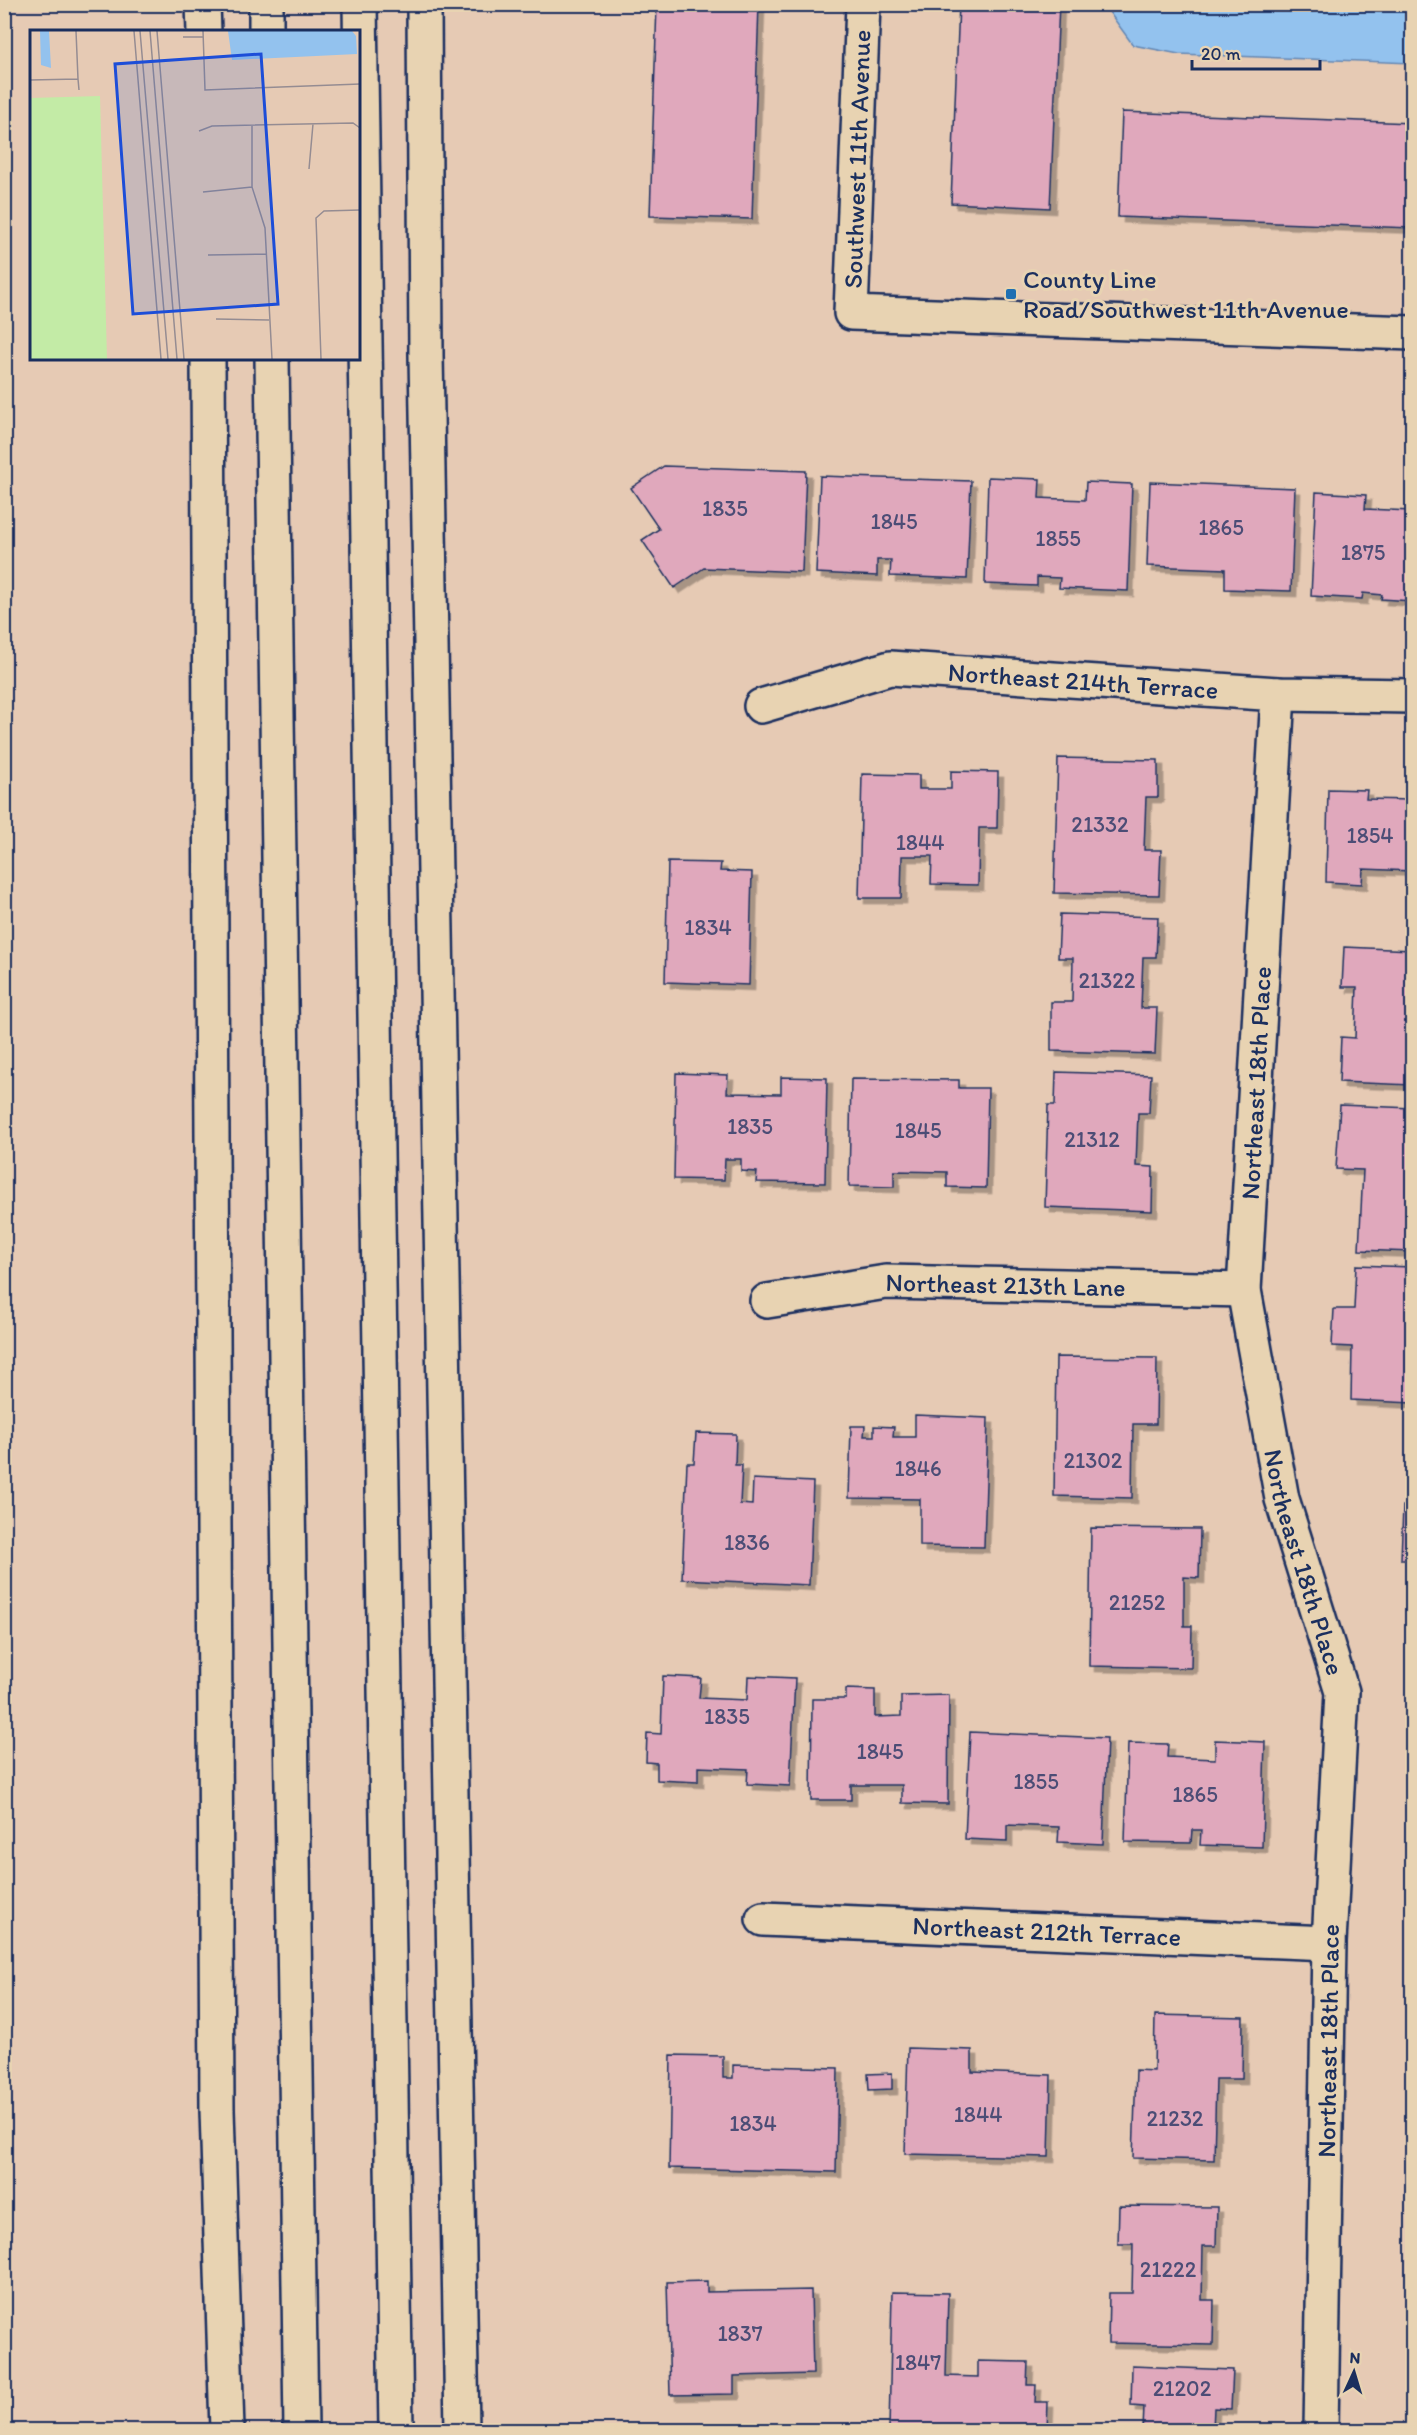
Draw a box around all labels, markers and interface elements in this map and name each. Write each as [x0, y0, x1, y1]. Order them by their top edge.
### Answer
street label: Southwest 11th Avenue [836, 29, 878, 289]
inset map [30, 30, 360, 360]
scale bar [1192, 33, 1320, 71]
text: 20 m [1201, 43, 1241, 65]
place label: County Line Road/Southwest 11th Avenue [1023, 263, 1349, 325]
marker: County Line Road/Southwest 11th Avenue [1004, 287, 1018, 301]
house number: 1835 [702, 495, 748, 522]
house number: 1845 [870, 508, 918, 535]
house number: 1865 [1198, 514, 1244, 541]
house number: 1855 [1035, 525, 1081, 552]
house number: 1875 [1341, 539, 1385, 566]
street label: Northeast 214th Terrace [947, 656, 1219, 706]
house number: 21332 [1071, 811, 1129, 838]
house number: 1854 [1346, 822, 1394, 849]
house number: 1844 [896, 829, 944, 856]
house number: 1834 [684, 914, 732, 941]
street label: Northeast 18th Place [1234, 965, 1278, 1201]
house number: 21322 [1079, 967, 1136, 994]
house number: 1835 [727, 1113, 773, 1140]
house number: 1845 [894, 1117, 942, 1144]
house number: 21312 [1064, 1126, 1120, 1153]
street label: Northeast 213th Lane [885, 1266, 1126, 1303]
house number: 21302 [1064, 1447, 1123, 1474]
street label: Northeast 18th Place [1257, 1447, 1352, 1679]
house number: 1846 [894, 1455, 942, 1482]
house number: 1836 [724, 1529, 770, 1556]
house number: 21252 [1109, 1589, 1166, 1616]
house number: 1835 [704, 1703, 750, 1730]
house number: 1845 [856, 1738, 904, 1765]
house number: 1855 [1013, 1768, 1059, 1795]
house number: 1865 [1172, 1781, 1218, 1808]
street label: Northeast 212th Terrace [912, 1909, 1182, 1953]
street label: Northeast 18th Place [1310, 1924, 1346, 2158]
house number: 1844 [954, 2101, 1002, 2128]
house number: 21232 [1147, 2105, 1204, 2132]
house number: 1834 [729, 2110, 777, 2137]
house number: 21222 [1140, 2256, 1197, 2283]
house number: 1837 [717, 2320, 763, 2347]
north arrow [1324, 2342, 1384, 2402]
text: N [1349, 2348, 1361, 2367]
house number: 1847 [895, 2349, 941, 2376]
house number: 21202 [1153, 2375, 1212, 2402]

